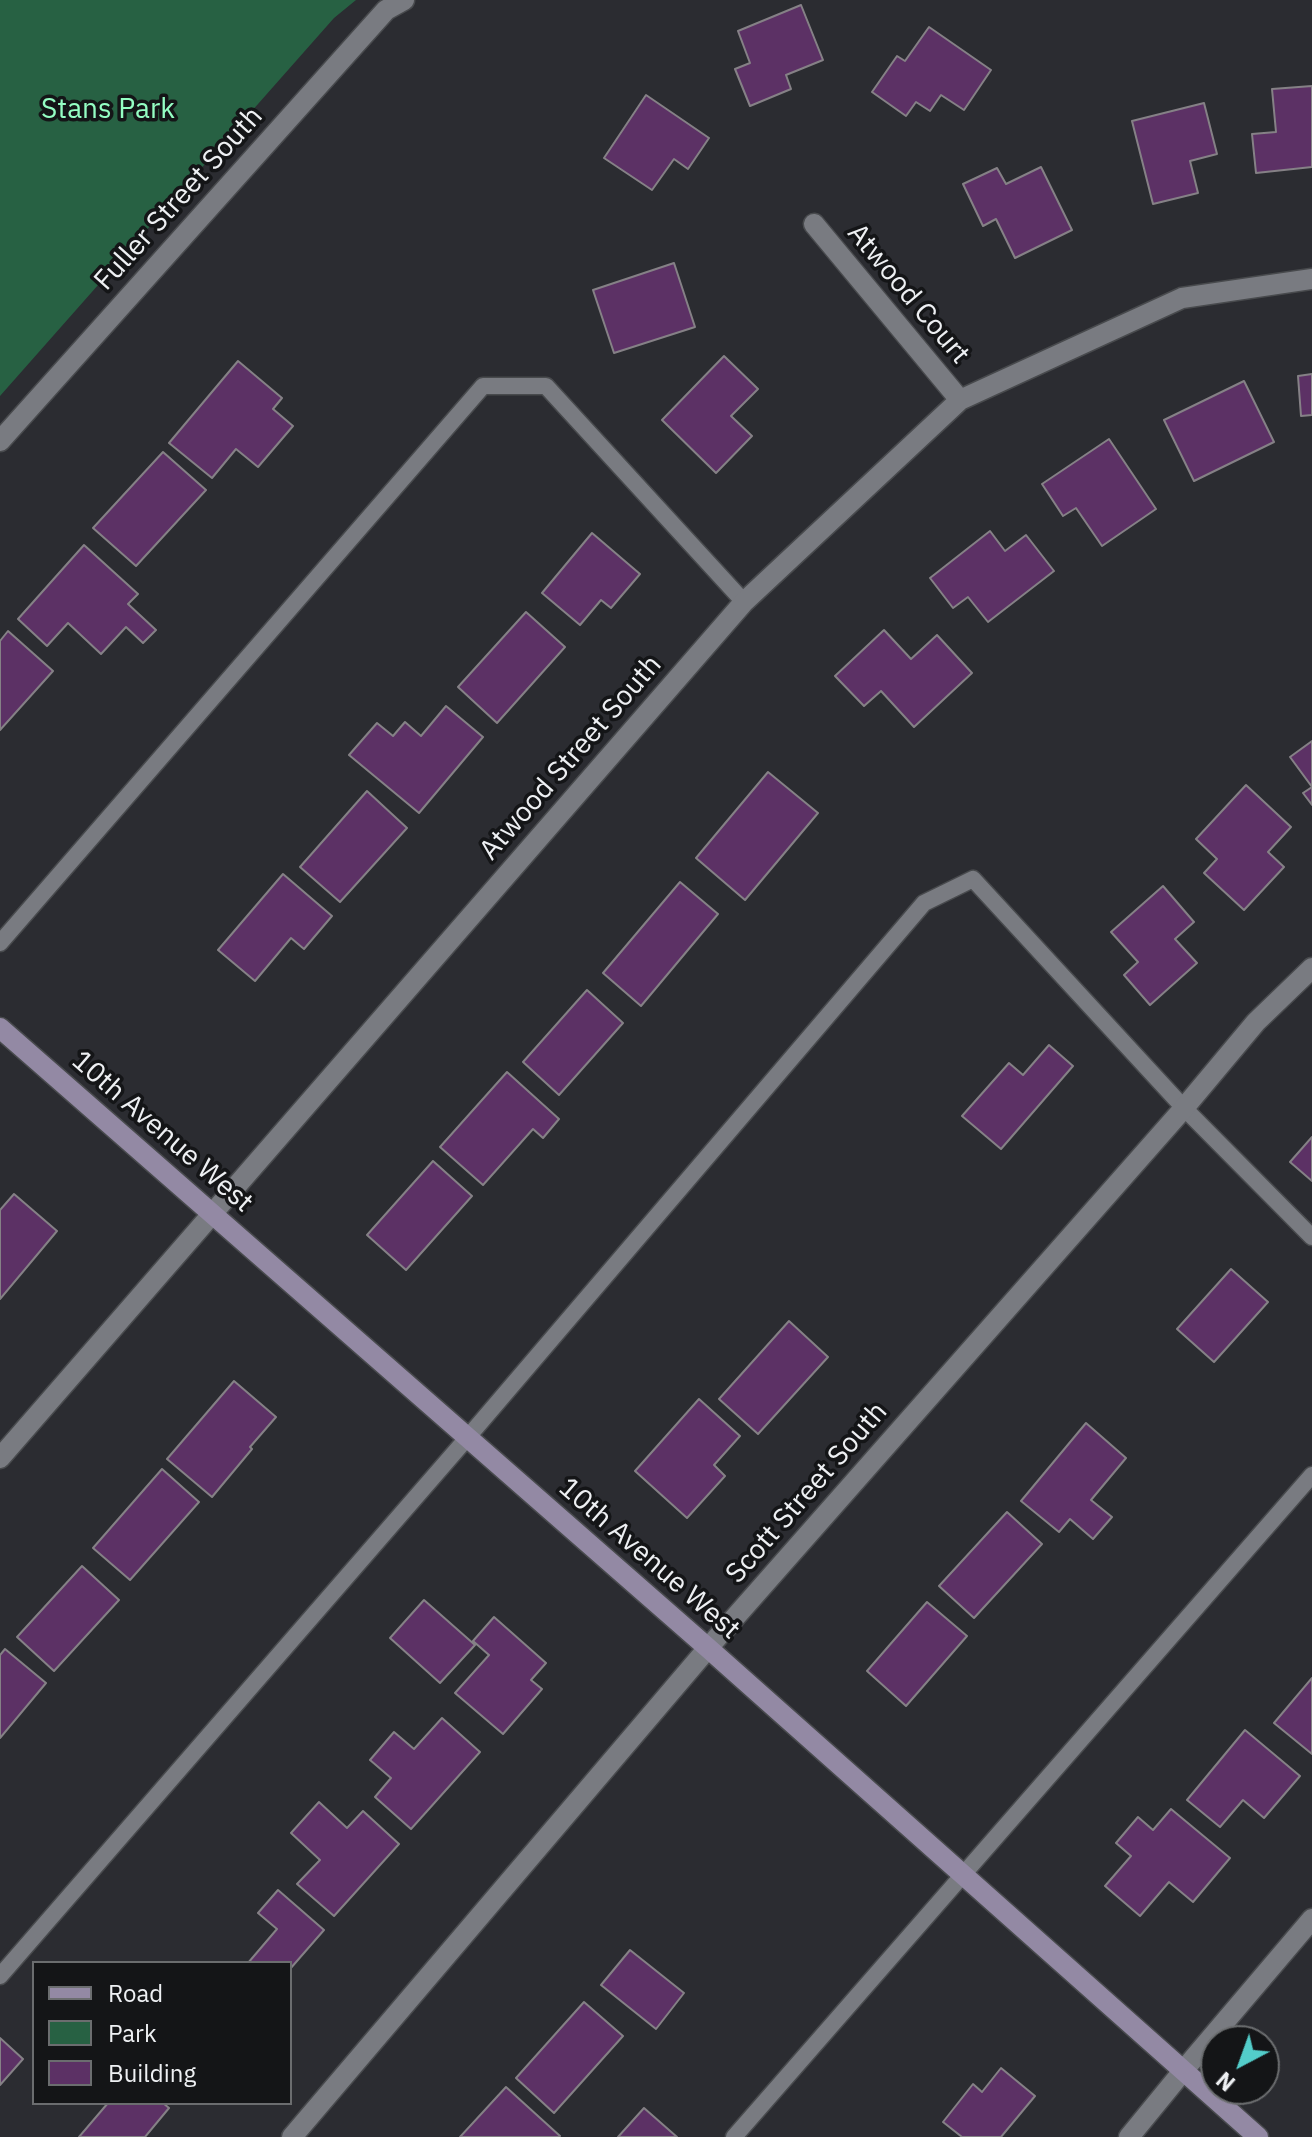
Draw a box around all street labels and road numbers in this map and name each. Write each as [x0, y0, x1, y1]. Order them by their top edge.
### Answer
street label: Fuller Street South [88, 100, 270, 298]
street label: Atwood Court [840, 217, 976, 371]
street label: Atwood Street South [473, 649, 669, 867]
street label: 10th Avenue West [64, 1044, 260, 1220]
street label: Scott Street South [719, 1396, 895, 1590]
street label: 10th Avenue West [551, 1471, 747, 1647]

